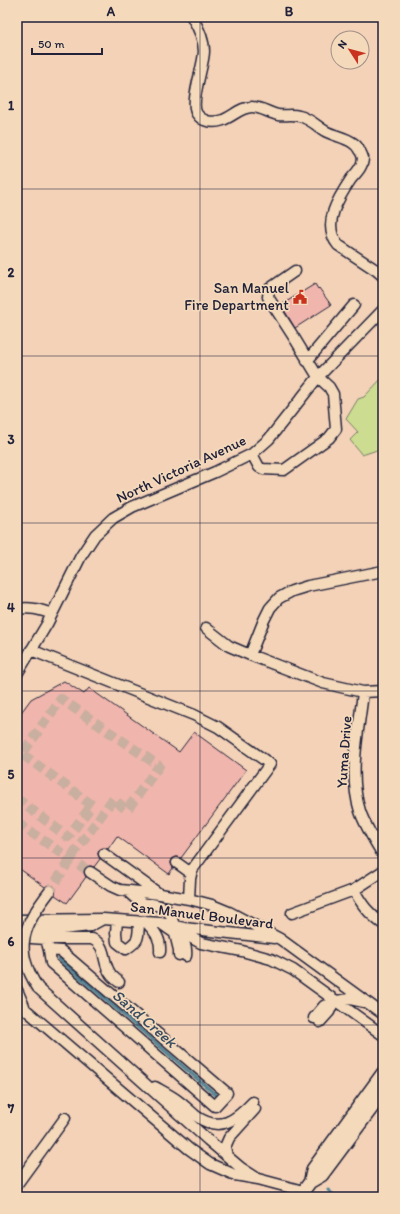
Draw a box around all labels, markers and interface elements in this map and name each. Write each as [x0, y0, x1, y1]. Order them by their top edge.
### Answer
text: A [106, 4, 116, 19]
text: B [285, 4, 294, 19]
scale bar [32, 30, 102, 56]
north arrow [330, 30, 370, 70]
text: 50 m [38, 37, 64, 51]
text: N [335, 38, 350, 51]
text: 1 [8, 98, 14, 113]
text: 2 [8, 265, 15, 280]
place label: San Manuel Fire Department [184, 279, 290, 314]
public building icon: San Manuel Fire Department [292, 289, 308, 305]
street label: North Victoria Avenue [113, 431, 249, 507]
text: 3 [7, 432, 15, 447]
text: 4 [7, 600, 15, 615]
street label: Yuma Drive [332, 715, 356, 789]
text: 5 [8, 767, 15, 782]
street label: San Manuel Boulevard [129, 897, 275, 933]
text: 6 [8, 934, 15, 949]
water label: Sand Creek [109, 985, 181, 1052]
text: 7 [7, 1101, 15, 1116]

